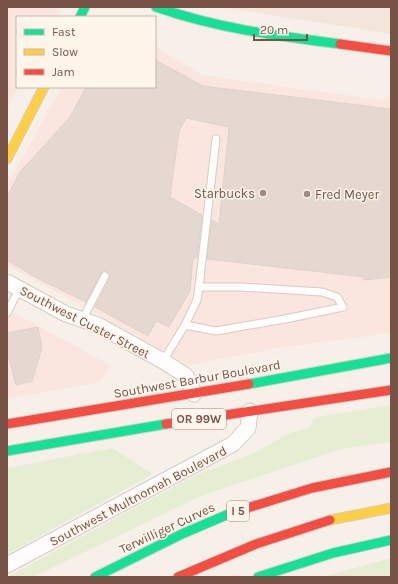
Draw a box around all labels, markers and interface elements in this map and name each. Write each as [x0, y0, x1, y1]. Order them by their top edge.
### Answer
legend [16, 16, 156, 88]
scale bar [254, 16, 307, 42]
text: 20 m [260, 23, 288, 37]
text: Fast [52, 25, 76, 39]
text: Slow [52, 45, 78, 59]
text: Jam [52, 65, 75, 79]
place label: Starbucks [194, 186, 255, 201]
place label: Fred Meyer [315, 187, 379, 202]
marker: Starbucks [258, 188, 268, 198]
marker: Fred Meyer [302, 189, 312, 199]
street label: Southwest Custer Street [17, 283, 153, 361]
street label: Southwest Barbur Boulevard [112, 357, 282, 401]
road number: OR 99W [172, 409, 226, 429]
street label: Southwest Multnomah Boulevard [47, 443, 229, 549]
street label: Terwilliger Curves [117, 499, 217, 557]
road number: I 5 [227, 501, 249, 521]

